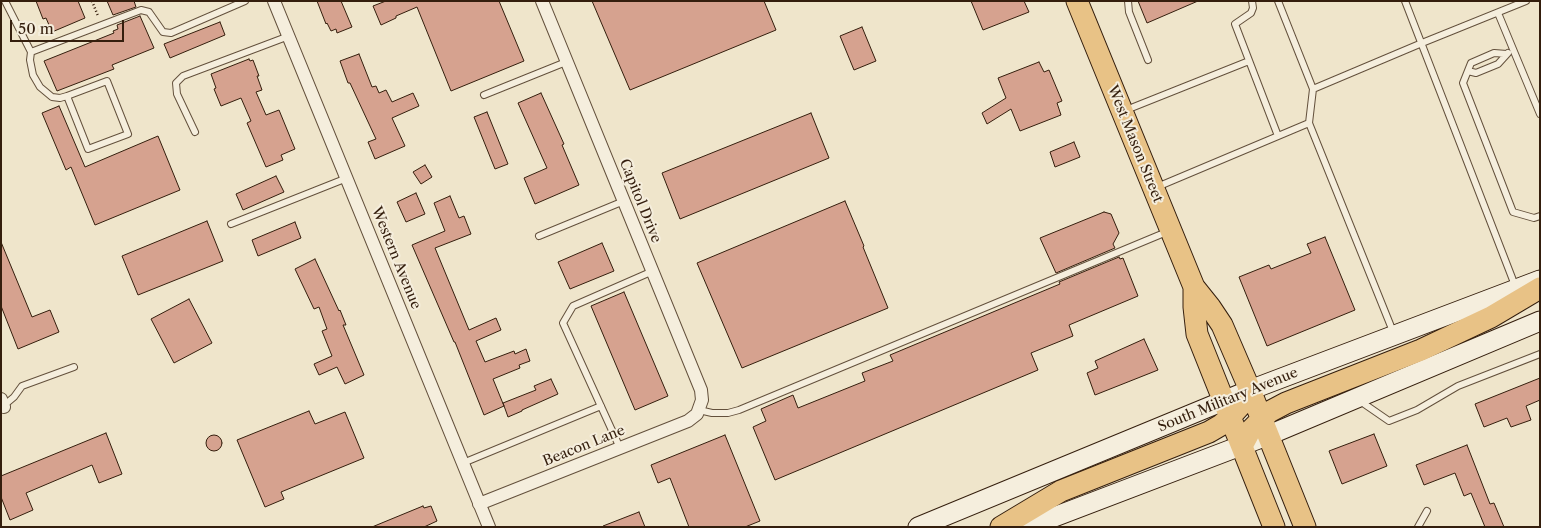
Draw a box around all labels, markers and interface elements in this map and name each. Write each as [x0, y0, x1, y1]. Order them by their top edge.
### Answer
scale bar [12, 10, 126, 42]
text: 50 m [18, 19, 54, 38]
street label: West Mason Street [1104, 83, 1166, 205]
street label: Capitol Drive [616, 157, 664, 245]
street label: Western Avenue [368, 204, 424, 312]
street label: South Military Avenue [1156, 364, 1300, 436]
street label: Beacon Lane [541, 422, 627, 470]

